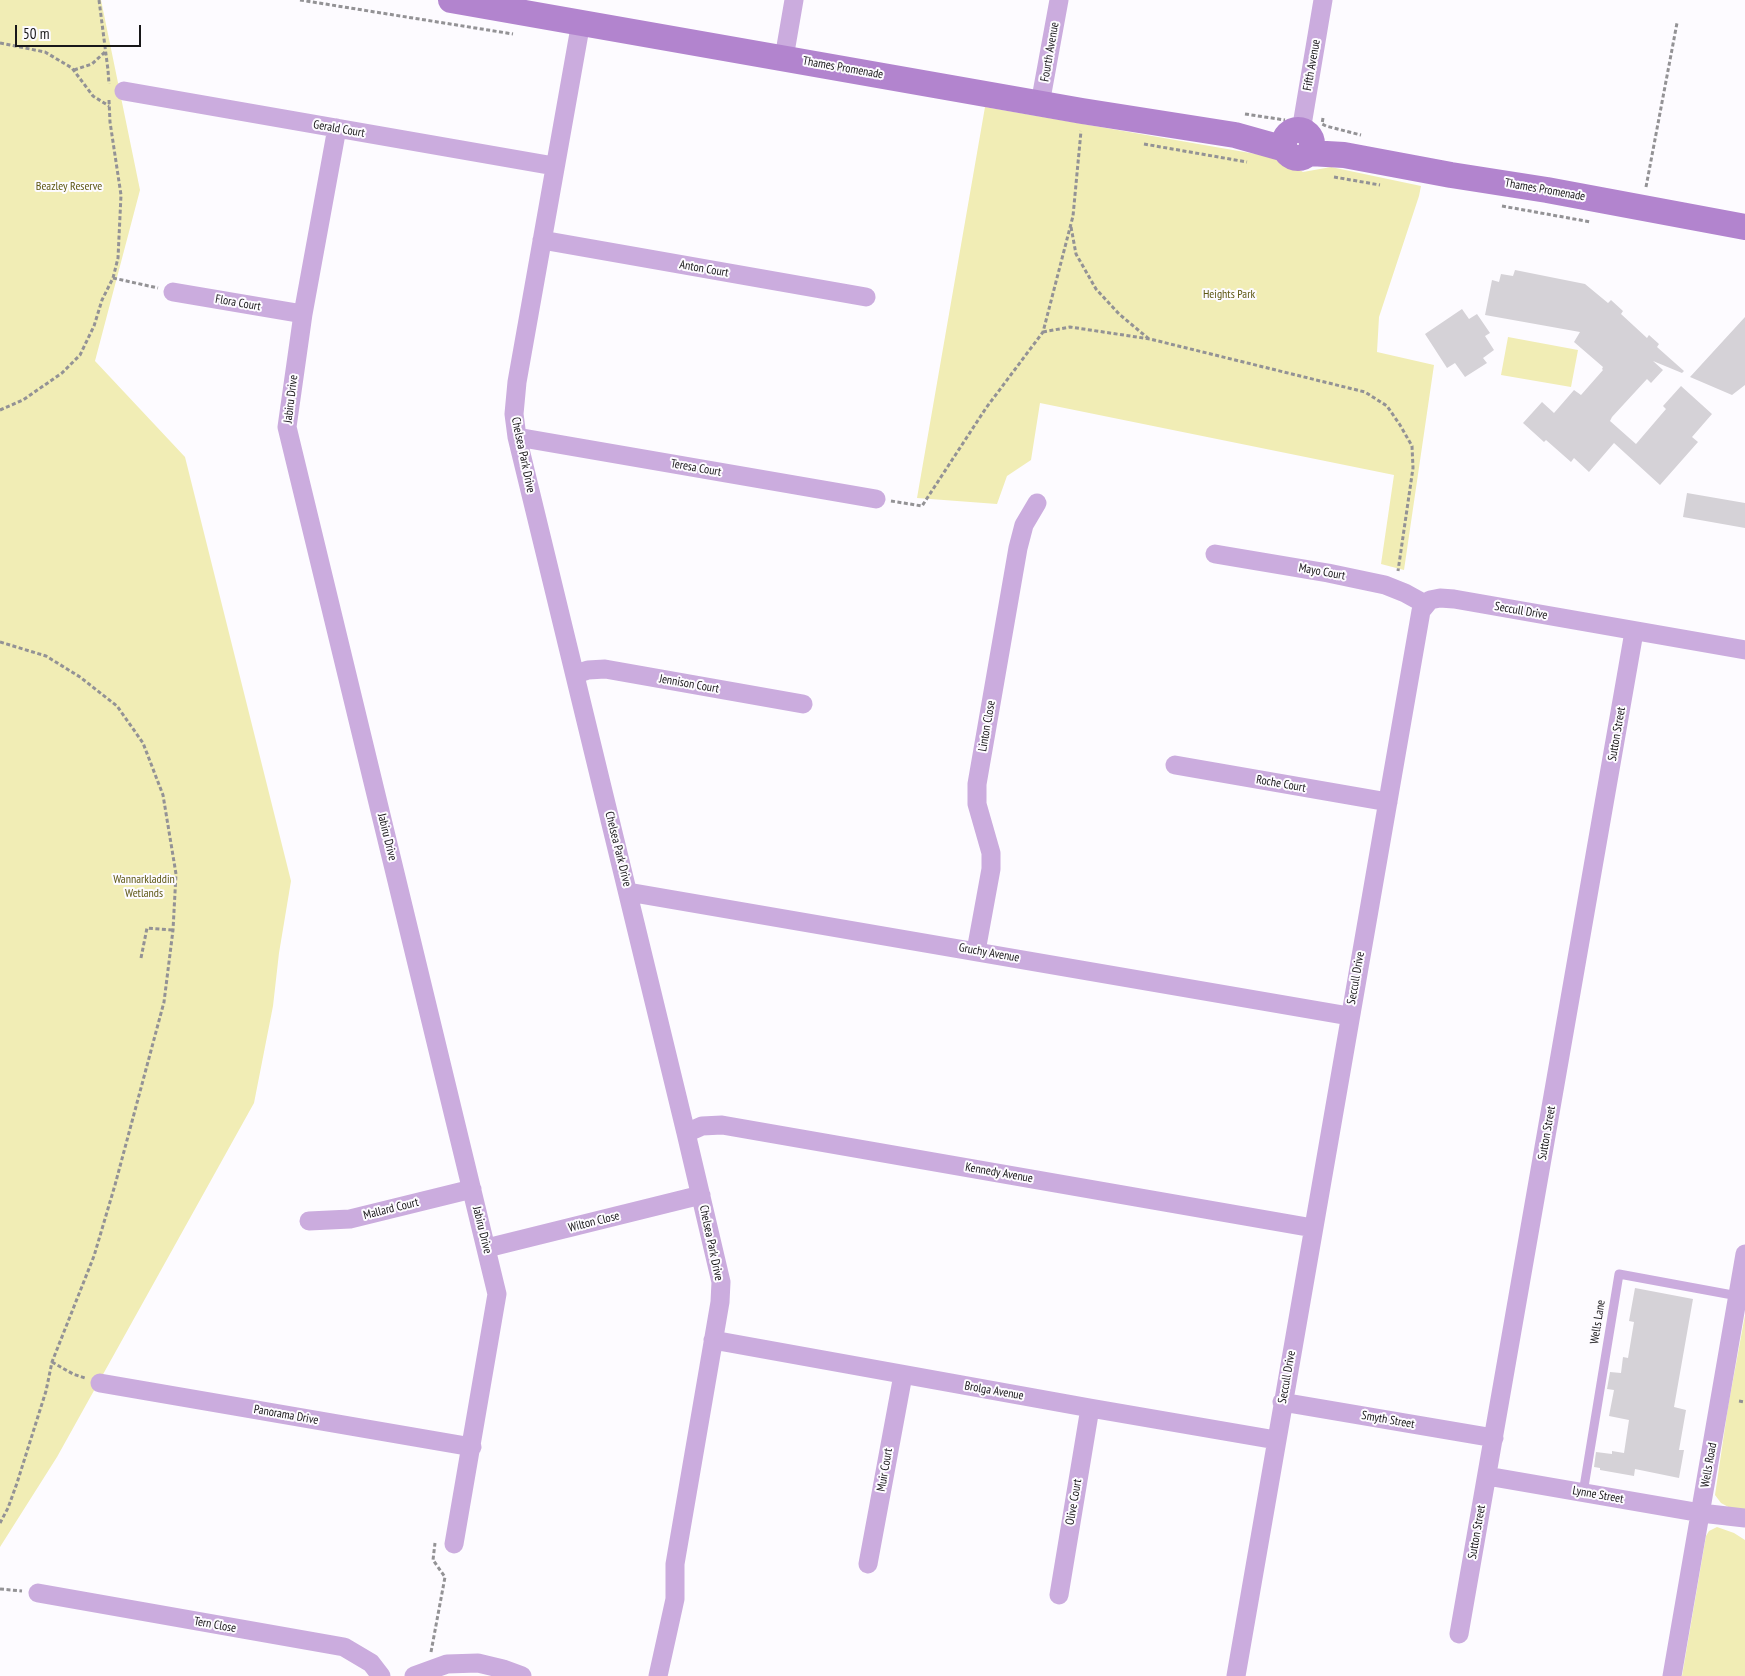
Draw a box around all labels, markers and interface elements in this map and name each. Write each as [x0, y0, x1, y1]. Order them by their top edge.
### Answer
scale bar [18, 15, 144, 47]
street label: Fourth Avenue [1038, 21, 1062, 83]
text: 50 m [23, 24, 49, 43]
street label: Fifth Avenue [1300, 38, 1324, 92]
street label: Thames Promenade [802, 54, 884, 82]
street label: Gerald Court [312, 117, 366, 141]
street label: Thames Promenade [1504, 176, 1586, 204]
park label: Beazley Reserve [36, 180, 102, 194]
street label: Anton Court [678, 258, 730, 280]
park label: Heights Park [1203, 288, 1255, 302]
street label: Flora Court [214, 292, 262, 314]
street label: Jabiru Drive [281, 374, 301, 424]
street label: Chelsea Park Drive [508, 416, 538, 494]
street label: Teresa Court [670, 456, 722, 480]
street label: Mayo Court [1298, 561, 1346, 583]
street label: Seccull Drive [1493, 599, 1549, 623]
street label: Jennison Court [658, 672, 720, 696]
street label: Linton Close [975, 699, 999, 753]
street label: Sutton Street [1605, 706, 1629, 762]
street label: Roche Court [1255, 773, 1307, 795]
street label: Chelsea Park Drive [602, 810, 634, 888]
street label: Jabiru Drive [374, 812, 400, 862]
park label: Wannarkladdin Wetlands [113, 873, 175, 901]
street label: Gruchy Avenue [958, 941, 1020, 965]
street label: Seccull Drive [1344, 950, 1368, 1006]
street label: Sutton Street [1535, 1105, 1559, 1161]
street label: Kennedy Avenue [964, 1160, 1034, 1186]
street label: Mallard Court [362, 1195, 420, 1223]
street label: Chelsea Park Drive [696, 1204, 726, 1282]
street label: Jabiru Drive [469, 1205, 495, 1255]
street label: Wilton Close [567, 1209, 621, 1235]
street label: Wells Lane [1587, 1299, 1609, 1345]
street label: Seccull Drive [1275, 1349, 1299, 1405]
street label: Brolga Avenue [963, 1379, 1025, 1403]
street label: Panorama Drive [253, 1402, 319, 1428]
street label: Smyth Street [1360, 1408, 1416, 1432]
street label: Wells Road [1698, 1441, 1720, 1489]
street label: Muir Court [874, 1447, 896, 1493]
street label: Olive Court [1063, 1478, 1085, 1526]
street label: Lynne Street [1571, 1483, 1625, 1507]
street label: Sutton Street [1465, 1504, 1489, 1560]
street label: Tern Close [193, 1614, 237, 1636]

